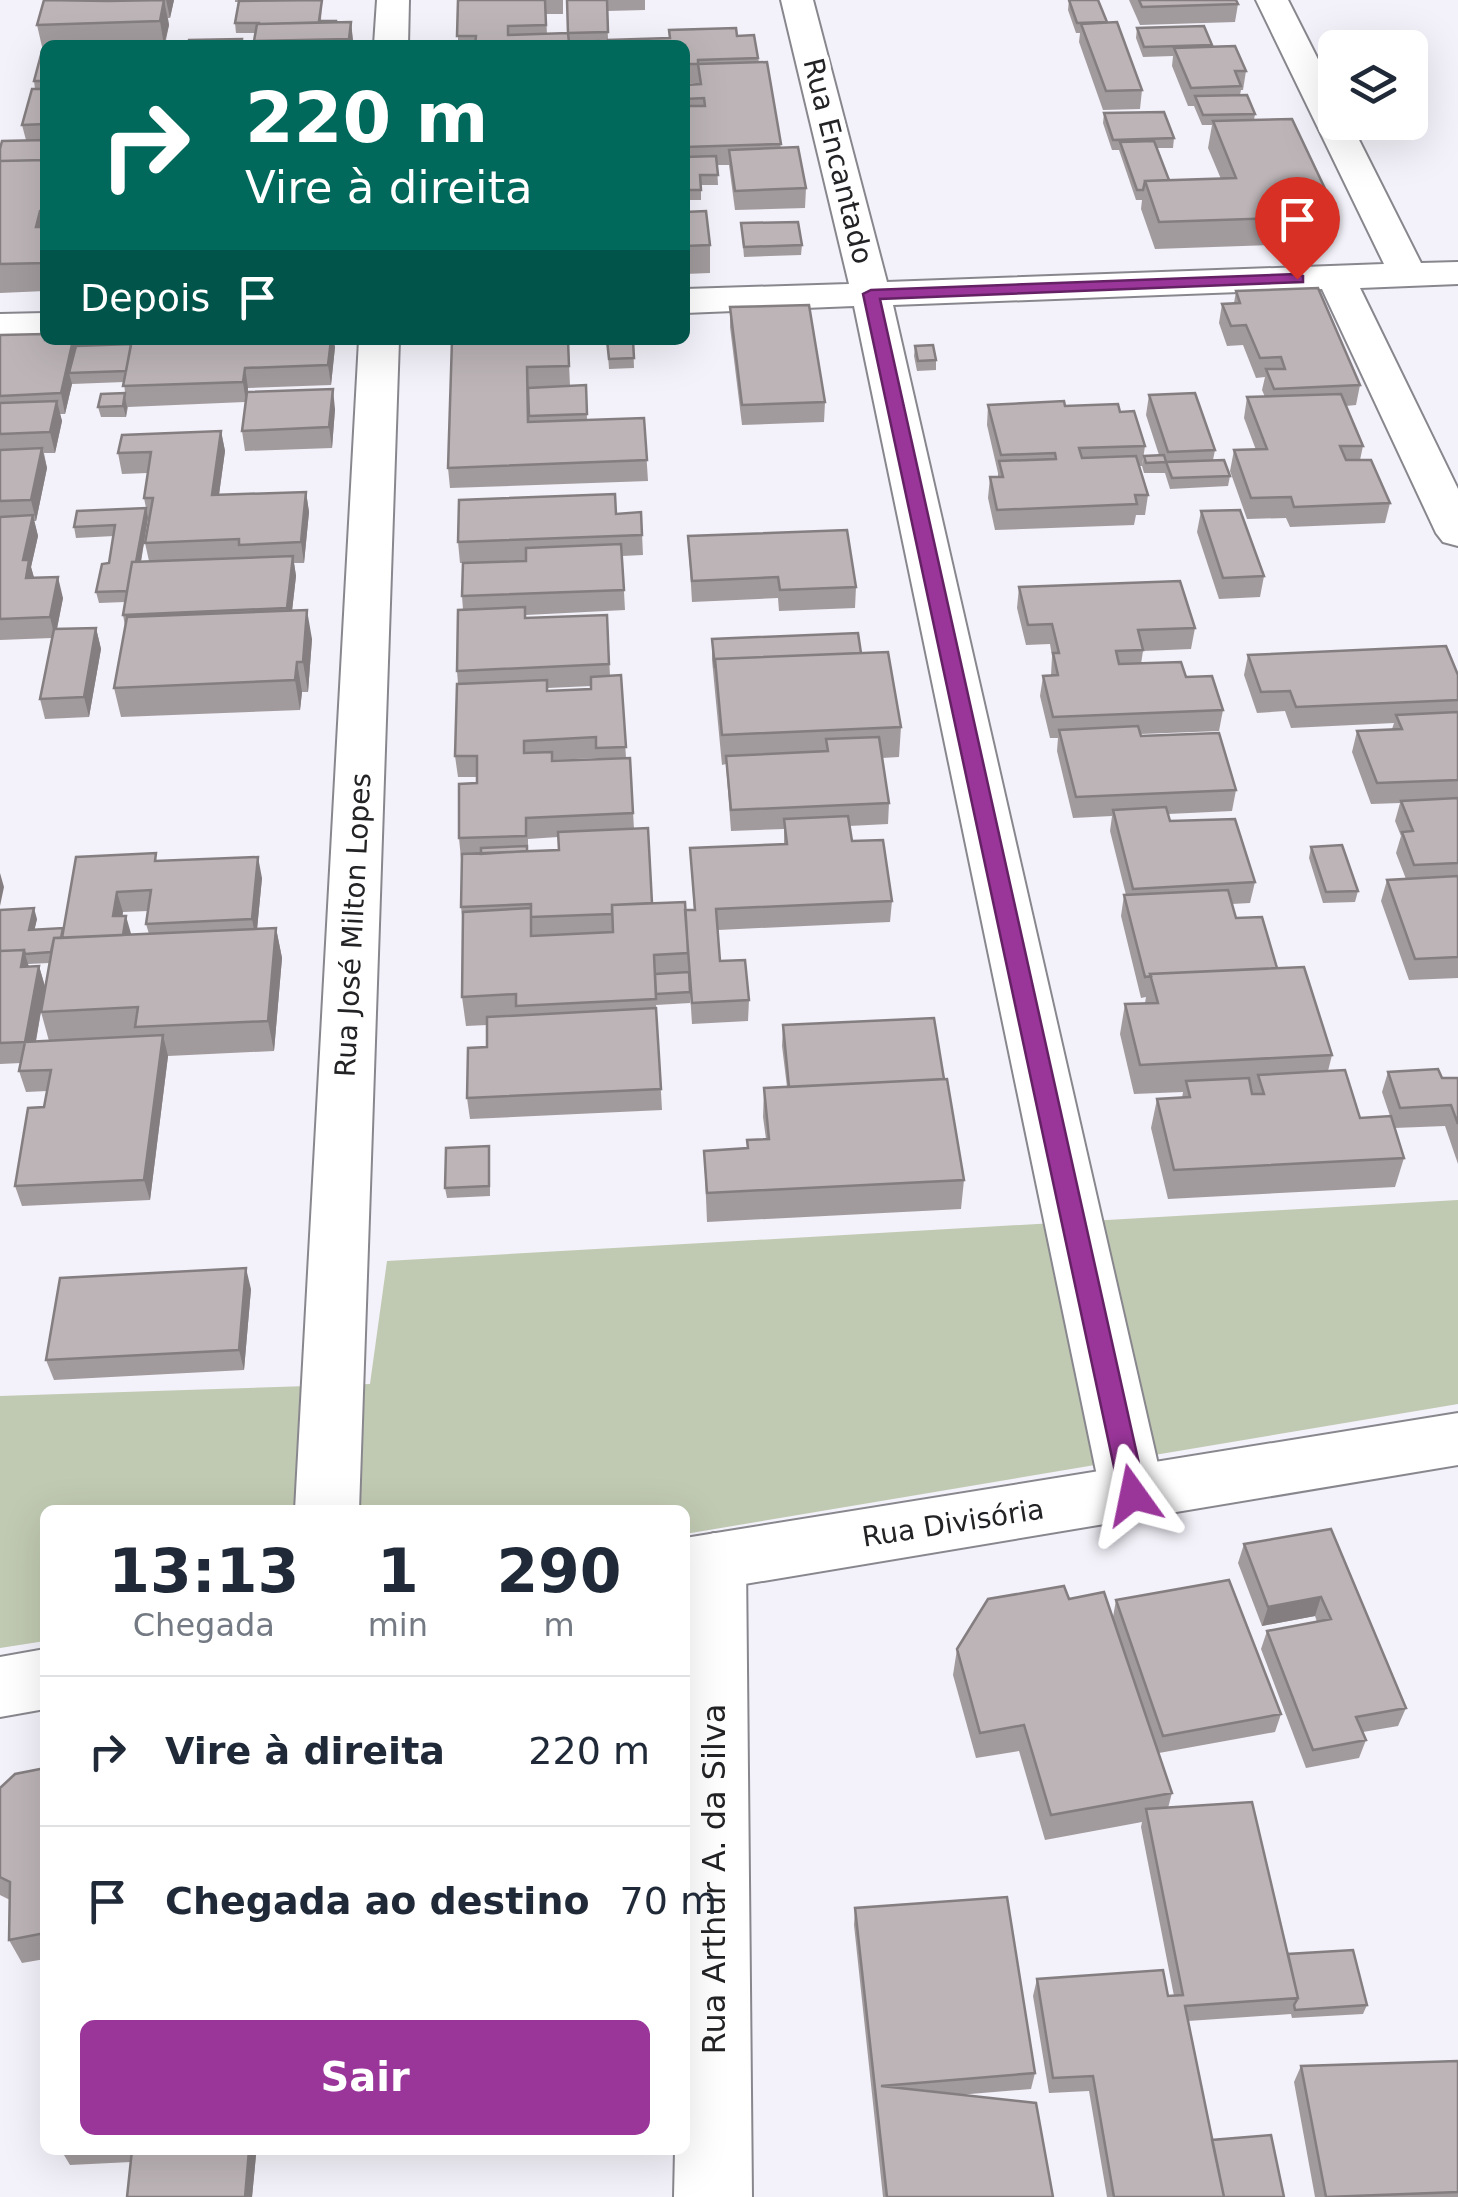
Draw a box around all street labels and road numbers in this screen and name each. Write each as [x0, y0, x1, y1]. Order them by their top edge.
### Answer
street label: Rua Encantado [796, 55, 880, 267]
street label: Rua José Milton Lopes [329, 772, 377, 1078]
street label: Rua Divisória [860, 1492, 1046, 1554]
street label: Rua Arthur A. da Silva [695, 1704, 733, 2054]

